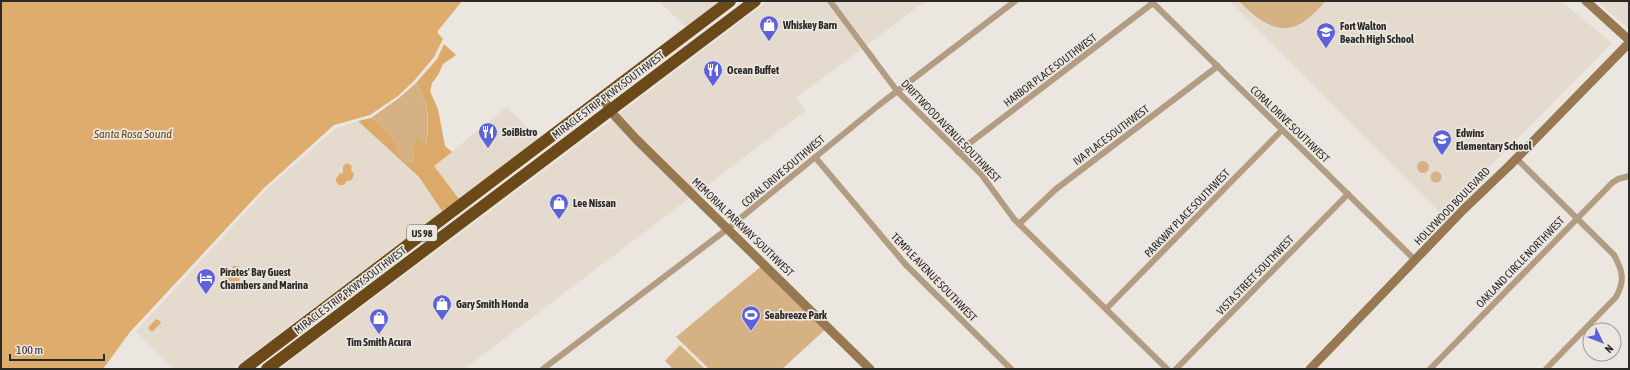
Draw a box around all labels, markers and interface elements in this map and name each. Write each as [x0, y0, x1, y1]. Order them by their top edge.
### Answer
shop icon: Whiskey Barn [758, 14, 780, 42]
place label: Whiskey Barn [782, 19, 837, 31]
place label: Fort Walton Beach High School [1340, 20, 1415, 45]
school or university icon: Fort Walton Beach High School [1315, 21, 1337, 49]
street label: HARBOR PLACE SOUTHWEST [1001, 31, 1099, 109]
street label: MIRACLE STRIP PKWY SOUTHWEST [550, 49, 667, 141]
restaurant icon: Ocean Buffet [702, 59, 724, 87]
place label: Ocean Buffet [727, 64, 780, 76]
street label: DRIFTWOOD AVENUE SOUTHWEST [899, 77, 1003, 185]
street label: CORAL DRIVE SOUTHWEST [1248, 83, 1332, 165]
street label: IVA PLACE SOUTHWEST [1071, 102, 1151, 167]
restaurant icon: SoiBistro [477, 121, 499, 149]
place label: SoiBistro [502, 126, 538, 138]
water label: Santa Rosa Sound [93, 127, 172, 141]
place label: Edwins Elementary School [1456, 127, 1533, 152]
school or university icon: Edwins Elementary School [1431, 128, 1453, 156]
street label: CORAL DRIVE SOUTHWEST [739, 133, 827, 209]
street label: HOLLYWOOD BOULEVARD [1412, 165, 1492, 247]
street label: PARKWAY PLACE SOUTHWEST [1142, 167, 1232, 259]
street label: MEMORIAL PARKWAY SOUTHWEST [690, 175, 796, 279]
shop icon: Lee Nissan [548, 192, 570, 220]
place label: Lee Nissan [573, 197, 616, 209]
street label: OAKLAND CIRCLE NORTHWEST [1474, 214, 1567, 310]
road number: US 98 [407, 225, 437, 241]
street label: TEMPLE AVENUE SOUTHWEST [889, 230, 979, 324]
street label: VISTA STREET SOUTHWEST [1214, 233, 1296, 317]
street label: MIRACLE STRIP PKWY SOUTHWEST [292, 244, 409, 336]
place label: Pirates' Bay Guest Chambers and Marina [220, 266, 308, 291]
hotel icon: Pirates' Bay Guest Chambers and Marina [195, 267, 217, 295]
shop icon: Gary Smith Honda [431, 293, 453, 321]
place label: Gary Smith Honda [456, 298, 529, 310]
sports icon: Seabreeze Park [740, 304, 762, 332]
shop icon: Tim Smith Acura [368, 307, 390, 335]
place label: Seabreeze Park [765, 309, 827, 321]
north arrow [1582, 322, 1622, 362]
scale bar [10, 336, 104, 362]
place label: Tim Smith Acura [347, 336, 411, 348]
text: N [1603, 342, 1616, 355]
text: 100 m [16, 343, 43, 357]

